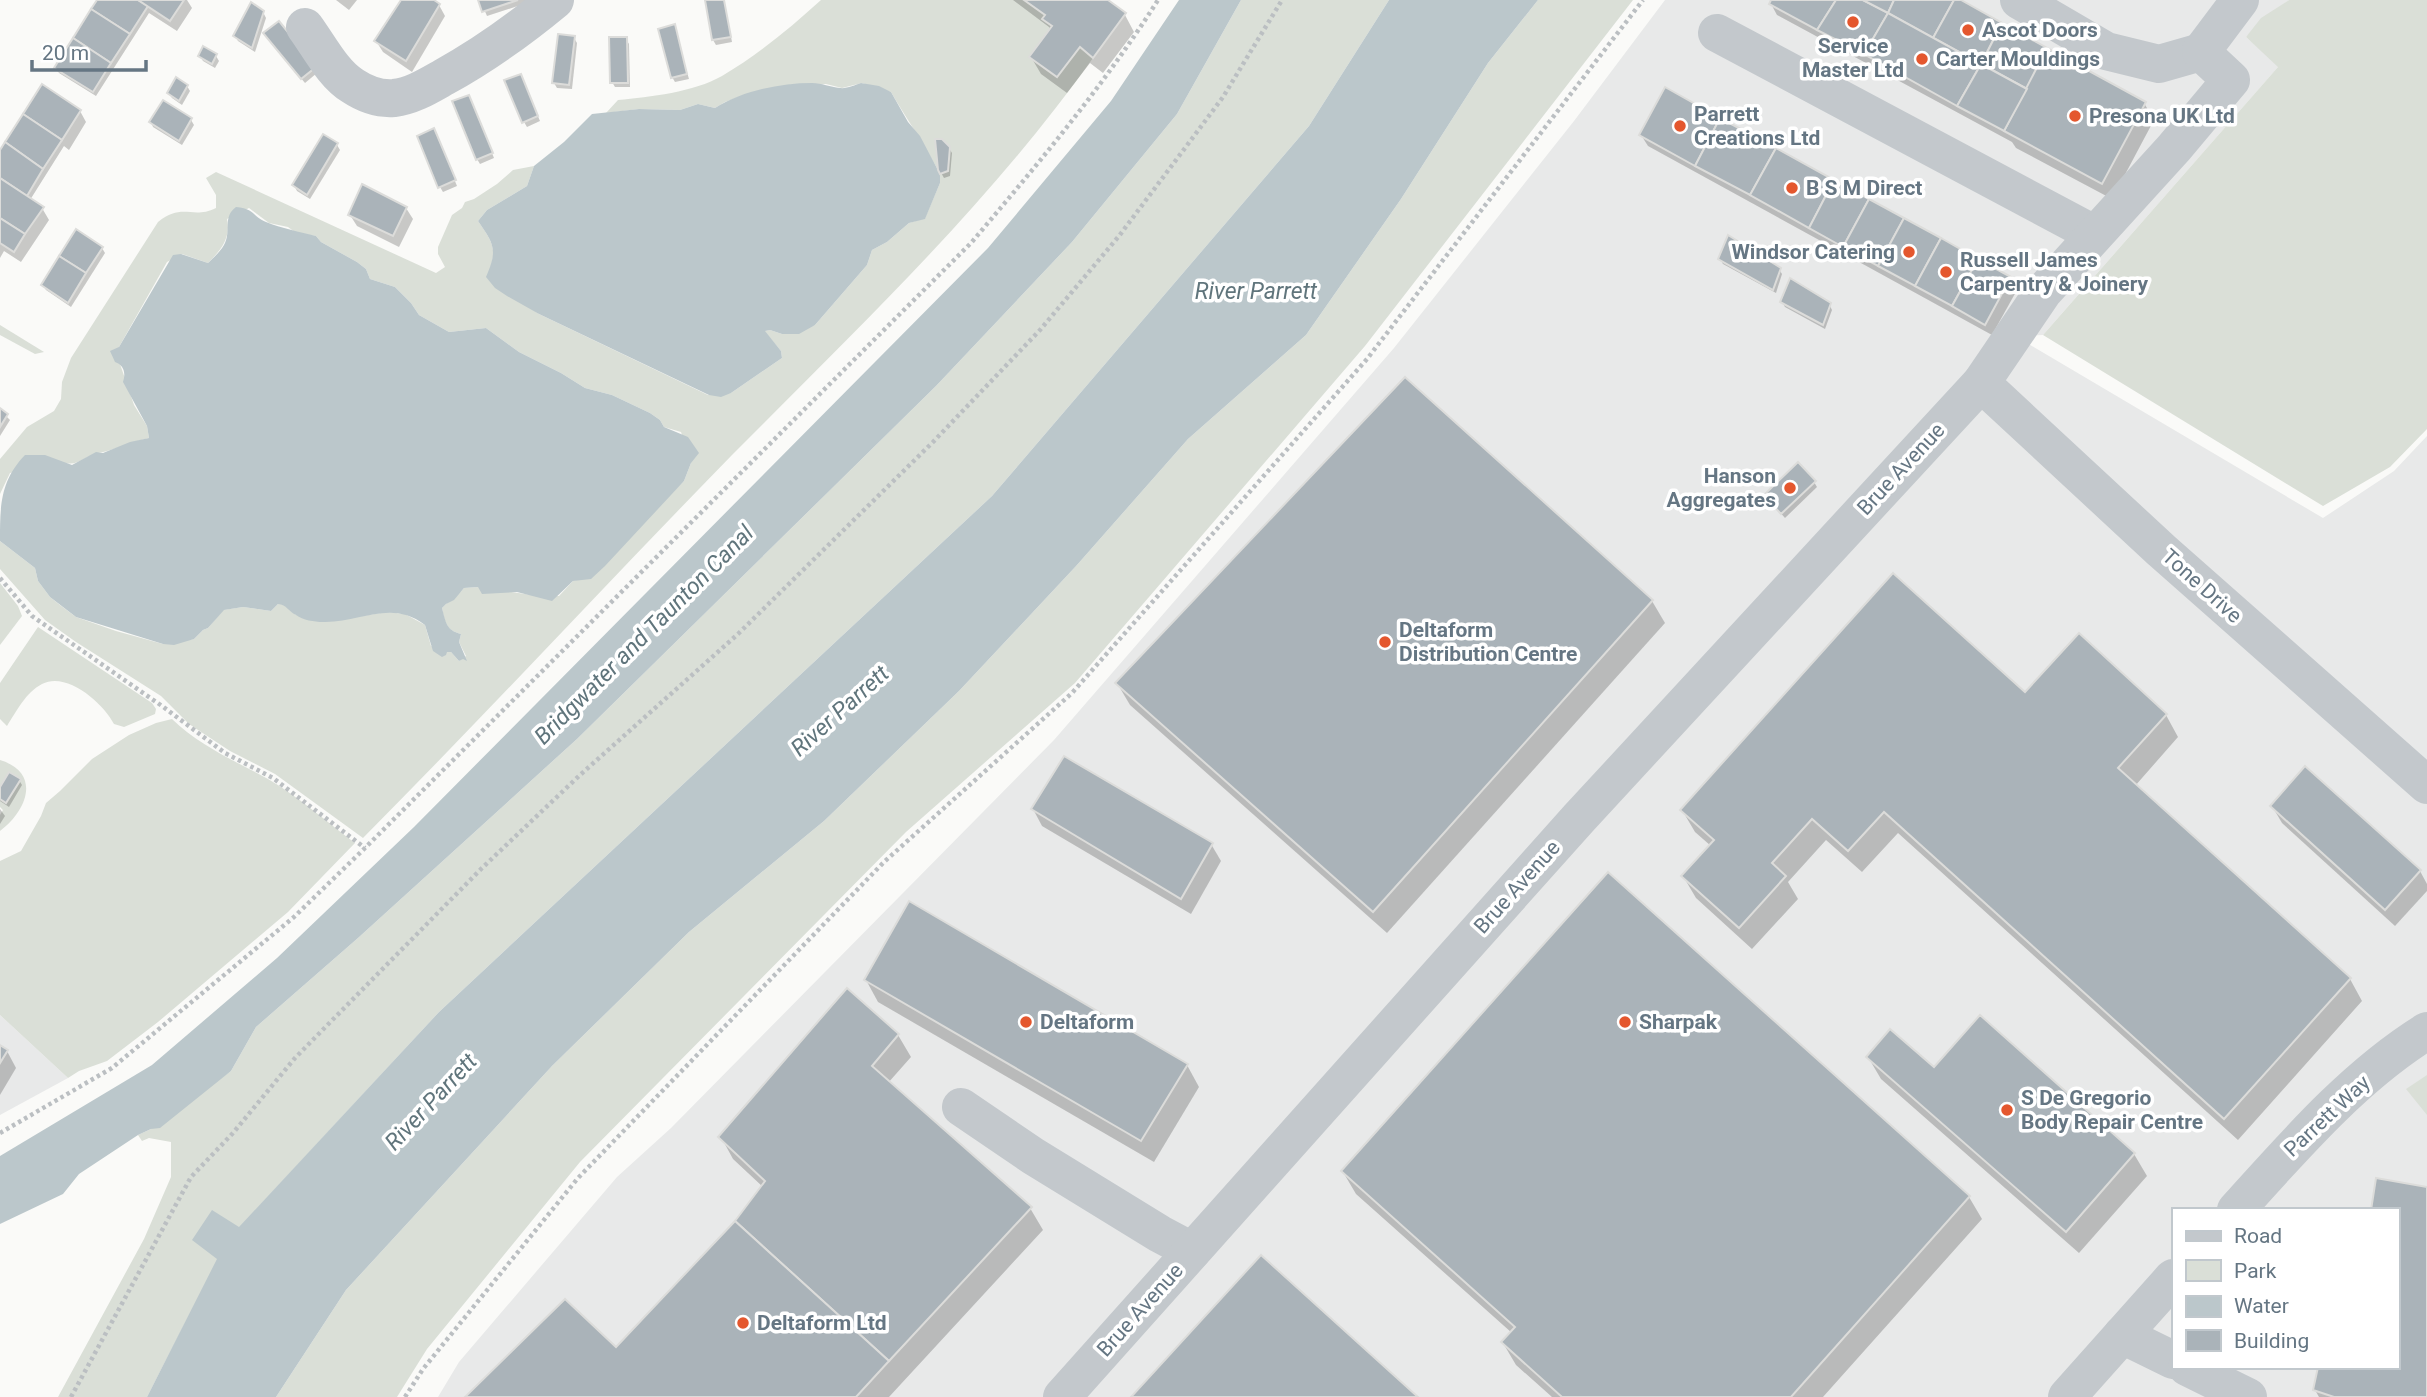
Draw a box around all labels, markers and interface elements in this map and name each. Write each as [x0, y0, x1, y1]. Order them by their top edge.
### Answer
marker: Service Master Ltd [1845, 14, 1861, 30]
place label: Ascot Doors [1982, 18, 2098, 42]
marker: Ascot Doors [1960, 22, 1976, 38]
scale bar [32, 28, 145, 72]
place label: Service Master Ltd [1802, 34, 1904, 82]
text: 20 m [42, 41, 89, 65]
place label: Carter Mouldings [1936, 47, 2100, 71]
marker: Carter Mouldings [1914, 51, 1930, 67]
place label: Parrett Creations Ltd [1694, 102, 1820, 150]
place label: Presona UK Ltd [2089, 104, 2235, 128]
marker: Presona UK Ltd [2067, 108, 2083, 124]
marker: Parrett Creations Ltd [1672, 118, 1688, 134]
place label: B S M Direct [1806, 176, 1922, 200]
marker: B S M Direct [1784, 180, 1800, 196]
place label: Windsor Catering [1731, 240, 1895, 264]
marker: Windsor Catering [1901, 244, 1917, 260]
place label: Russell James Carpentry & Joinery [1960, 248, 2149, 296]
marker: Russell James Carpentry & Joinery [1938, 264, 1954, 280]
water label: River Parrett [1195, 278, 1318, 305]
street label: Brue Avenue [1852, 418, 1950, 520]
place label: Hanson Aggregates [1667, 464, 1776, 512]
marker: Hanson Aggregates [1782, 480, 1798, 496]
water label: Bridgwater and Taunton Canal [529, 519, 760, 750]
street label: Tone Drive [2157, 544, 2247, 628]
place label: Deltaform Distribution Centre [1399, 618, 1577, 666]
marker: Deltaform Distribution Centre [1377, 634, 1393, 650]
water label: River Parrett [786, 660, 895, 762]
street label: Brue Avenue [1469, 836, 1565, 938]
place label: Deltaform [1040, 1010, 1134, 1034]
place label: Sharpak [1639, 1010, 1718, 1034]
marker: Deltaform [1018, 1014, 1034, 1030]
marker: Sharpak [1617, 1014, 1633, 1030]
water label: River Parrett [379, 1048, 483, 1156]
street label: Parrett Way [2279, 1070, 2375, 1162]
place label: S De Gregorio Body Repair Centre [2021, 1086, 2203, 1134]
marker: S De Gregorio Body Repair Centre [1999, 1102, 2015, 1118]
legend [2172, 1208, 2399, 1369]
text: Road [2234, 1224, 2282, 1248]
street label: Brue Avenue [1092, 1259, 1188, 1361]
text: Park [2234, 1259, 2277, 1283]
text: Water [2234, 1294, 2289, 1318]
place label: Deltaform Ltd [757, 1311, 887, 1335]
marker: Deltaform Ltd [735, 1315, 751, 1331]
text: Building [2234, 1329, 2309, 1353]

